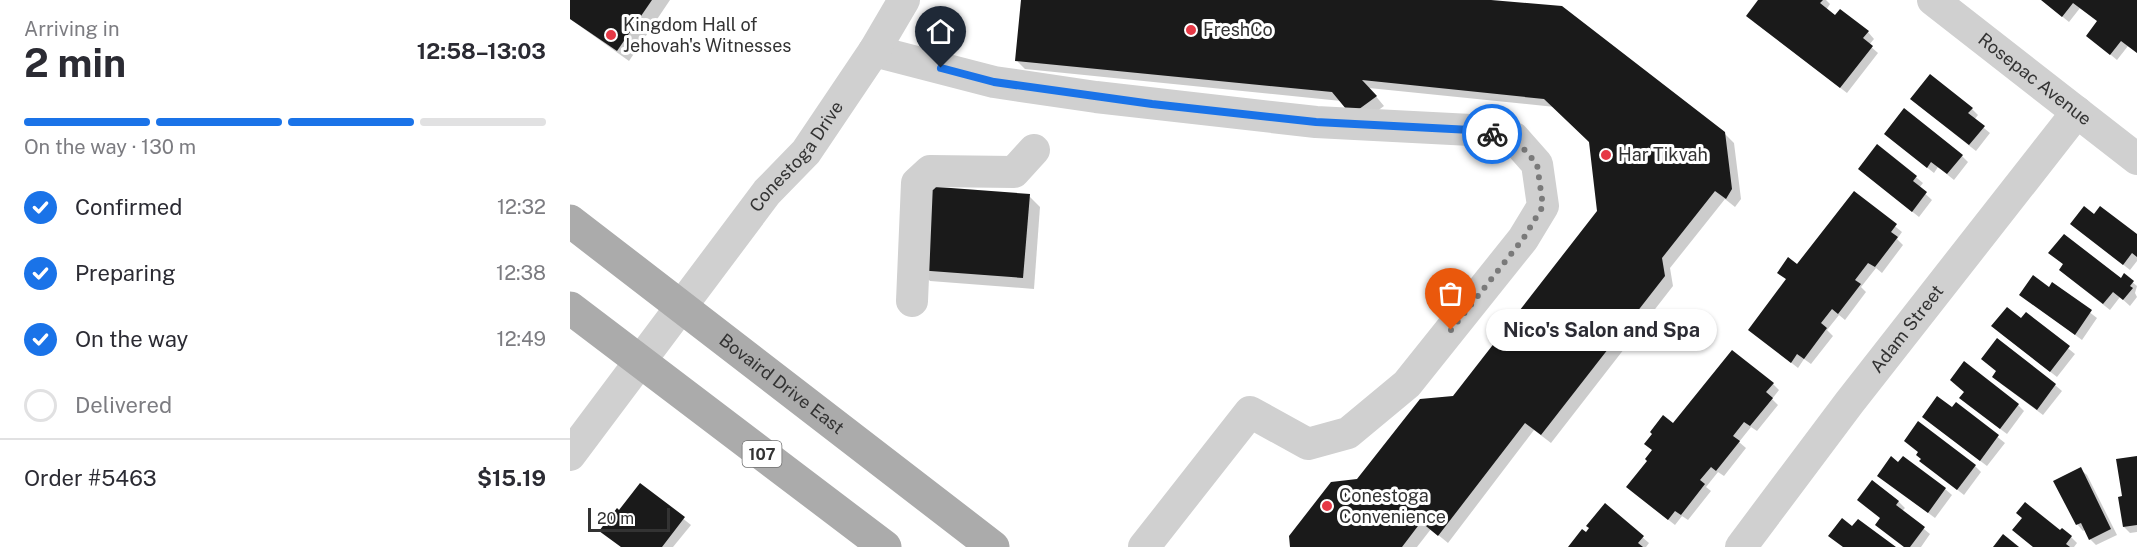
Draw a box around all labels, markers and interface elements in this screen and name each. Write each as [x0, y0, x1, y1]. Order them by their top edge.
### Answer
pin [915, 6, 966, 68]
place label: Kingdom Hall of Jehovah's Witnesses [623, 14, 791, 56]
icon: home [924, 15, 957, 48]
text: Arriving in [24, 17, 119, 41]
place label: FreshCo [1203, 19, 1273, 40]
marker: FreshCo [1184, 23, 1198, 37]
marker: Kingdom Hall of Jehovah's Witnesses [604, 28, 618, 42]
street label: Rosepac Avenue [1974, 28, 2096, 130]
text: 12:58–13:03 [417, 38, 546, 64]
text: 2 min [24, 40, 126, 86]
street label: Conestoga Drive [745, 97, 847, 216]
courier [1462, 104, 1522, 164]
icon: bike [1476, 118, 1509, 151]
text: On the way · 130 m [24, 135, 196, 159]
place label: Har Tikvah [1618, 144, 1708, 165]
marker: Har Tikvah [1599, 148, 1613, 162]
icon: check [24, 191, 57, 224]
text: Confirmed [75, 194, 182, 220]
text: 12:32 [497, 195, 546, 219]
icon: check [24, 257, 57, 290]
text: Preparing [75, 260, 176, 286]
text: 12:38 [496, 261, 546, 285]
pin [1425, 268, 1476, 330]
icon: bag [1434, 277, 1467, 310]
street label: Adam Street [1866, 281, 1947, 377]
callout: Nico's Salon and Spa [1487, 309, 1718, 351]
text: Nico's Salon and Spa [1503, 318, 1700, 342]
icon: check [24, 323, 57, 356]
text: On the way [75, 326, 188, 352]
text: 12:49 [497, 327, 546, 351]
street label: Bovaird Drive East [715, 329, 848, 438]
text: Delivered [75, 392, 172, 418]
road number: 107 [742, 441, 782, 467]
text: Order #5463 [24, 465, 157, 491]
text: $15.19 [477, 465, 546, 491]
place label: Conestoga Convenience [1339, 485, 1446, 527]
marker: Conestoga Convenience [1320, 499, 1334, 513]
scale bar [588, 505, 670, 532]
text: 20 m [597, 509, 634, 528]

